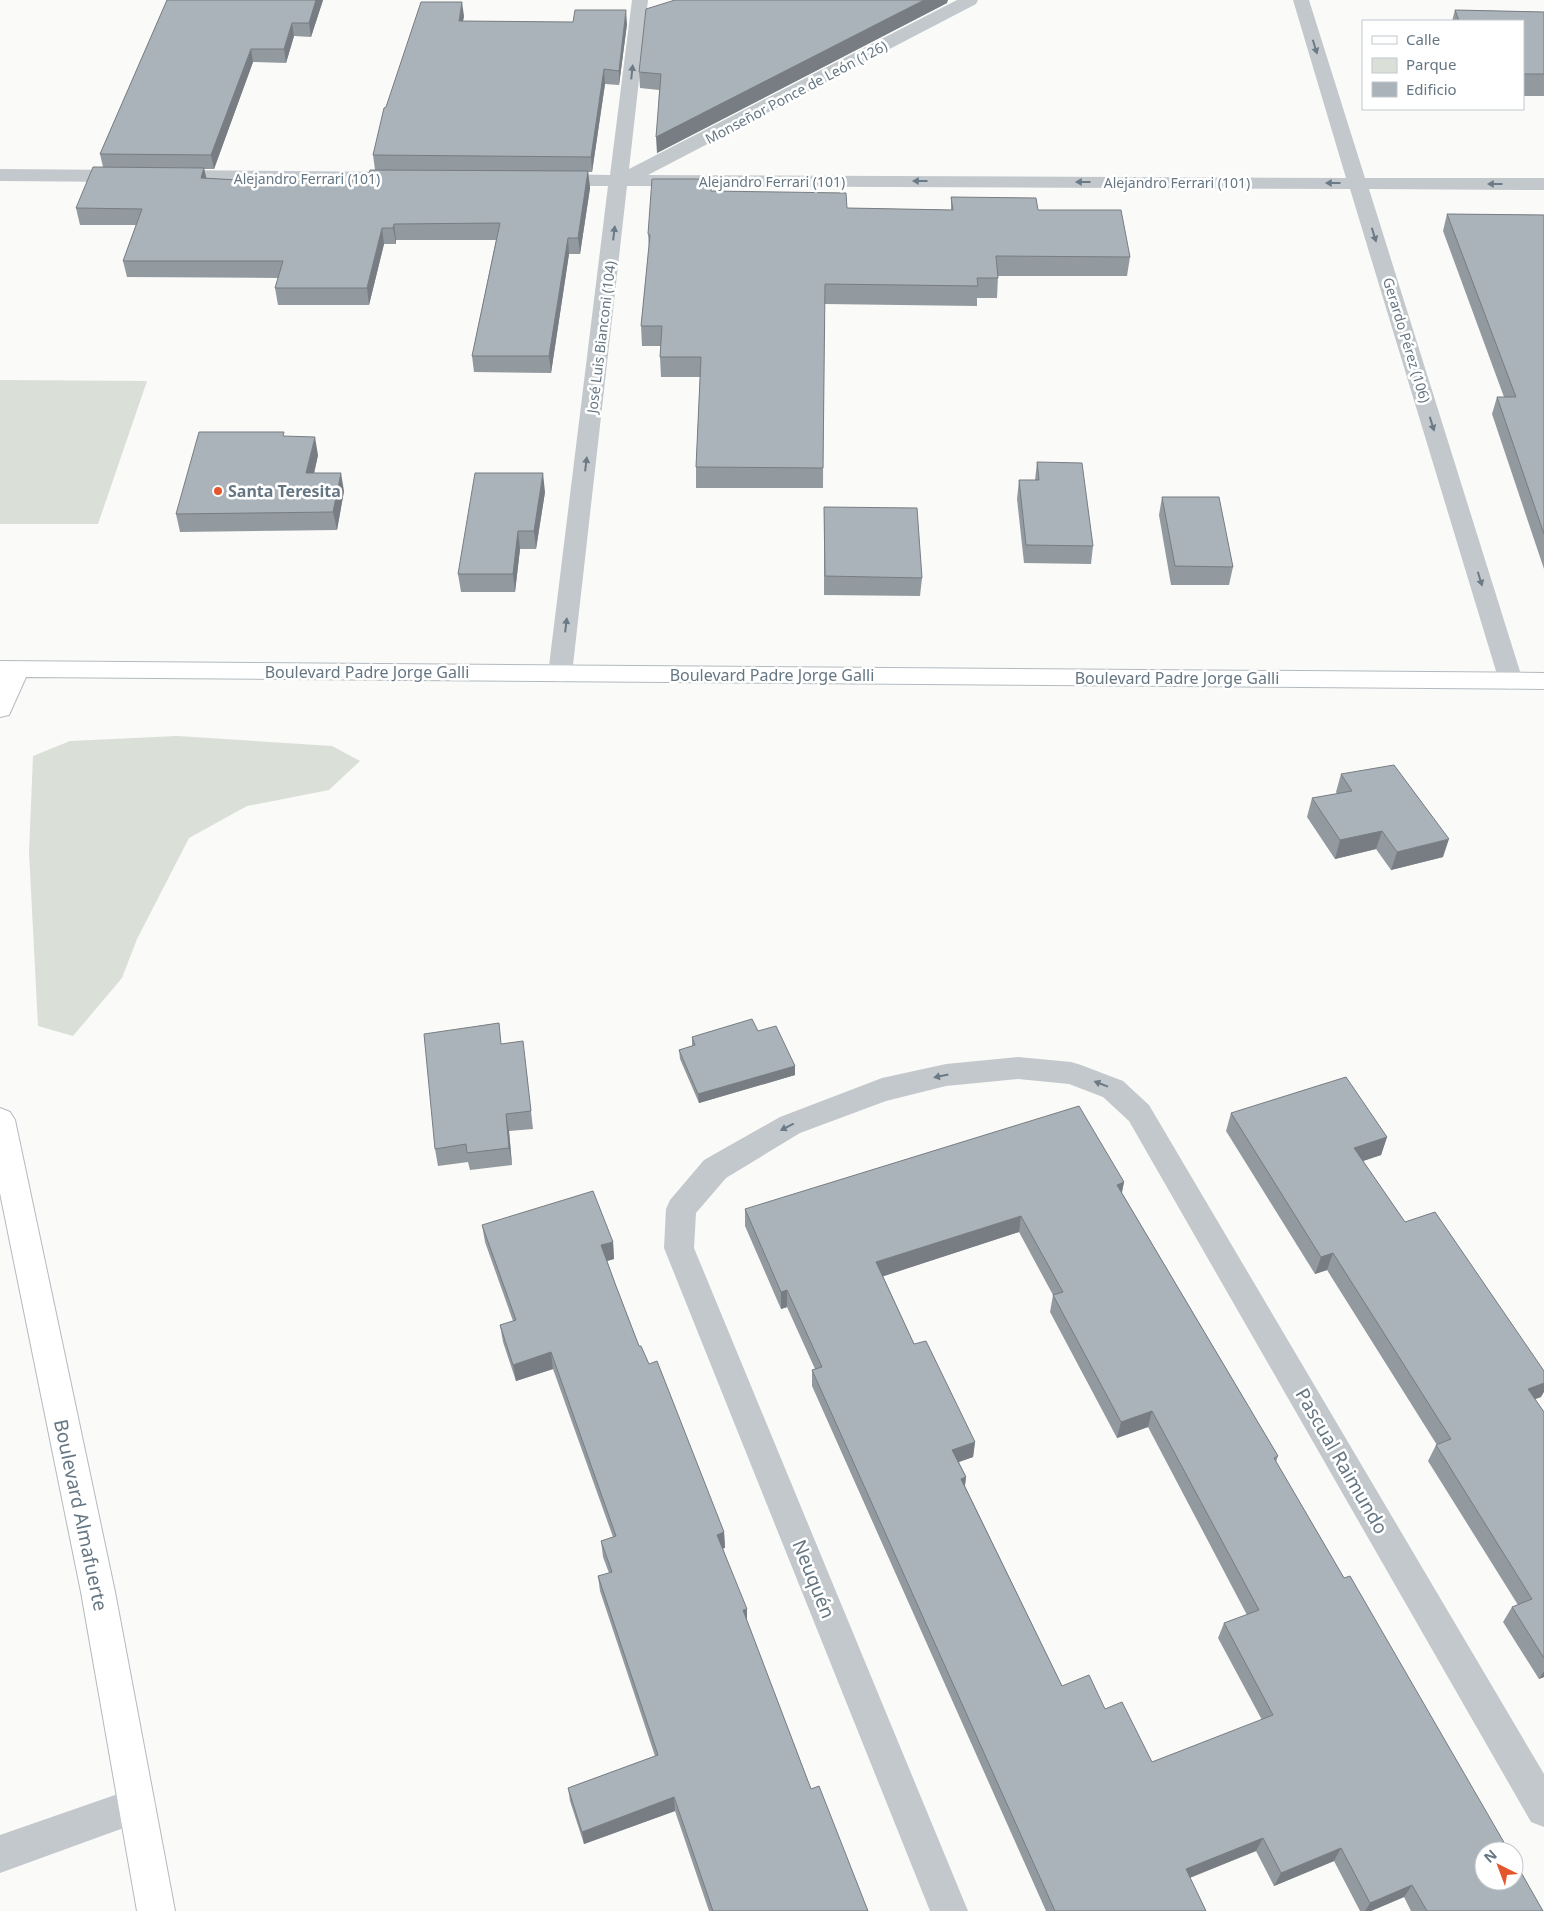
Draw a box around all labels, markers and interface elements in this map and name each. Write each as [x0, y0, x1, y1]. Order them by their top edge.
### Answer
legend [1362, 20, 1524, 110]
text: Calle [1406, 29, 1440, 49]
street label: Monseñor Ponce de León (126) [702, 36, 890, 148]
one-way arrow [1312, 39, 1320, 54]
text: Parque [1406, 54, 1456, 74]
one-way arrow [628, 63, 636, 79]
text: Edificio [1406, 79, 1457, 99]
street label: Alejandro Ferrari (101) [234, 169, 380, 188]
street label: Alejandro Ferrari (101) [699, 172, 845, 191]
street label: Alejandro Ferrari (101) [1104, 173, 1250, 192]
one-way arrow [912, 177, 928, 185]
one-way arrow [1075, 178, 1091, 186]
one-way arrow [1325, 179, 1341, 187]
one-way arrow [1487, 180, 1503, 188]
one-way arrow [610, 225, 618, 241]
one-way arrow [1371, 228, 1379, 243]
street label: José Luis Bianconi (104) [582, 260, 620, 416]
street label: Gerardo Pérez (106) [1379, 275, 1435, 405]
one-way arrow [1429, 416, 1437, 431]
one-way arrow [582, 456, 590, 472]
place label: Santa Teresita [228, 480, 341, 502]
marker: Santa Teresita [212, 485, 224, 497]
one-way arrow [1476, 572, 1484, 587]
one-way arrow [562, 617, 570, 633]
street label: Boulevard Padre Jorge Galli [265, 661, 469, 683]
street label: Boulevard Padre Jorge Galli [670, 664, 874, 686]
street label: Boulevard Padre Jorge Galli [1075, 667, 1279, 689]
one-way arrow [933, 1073, 949, 1081]
one-way arrow [1093, 1080, 1108, 1088]
one-way arrow [780, 1123, 794, 1131]
street label: Pascual Raimundo [1290, 1383, 1394, 1539]
street label: Boulevard Almafuerte [48, 1417, 114, 1613]
street label: Neuquén [786, 1536, 842, 1622]
north arrow [1474, 1841, 1524, 1891]
text: N [1479, 1845, 1501, 1867]

